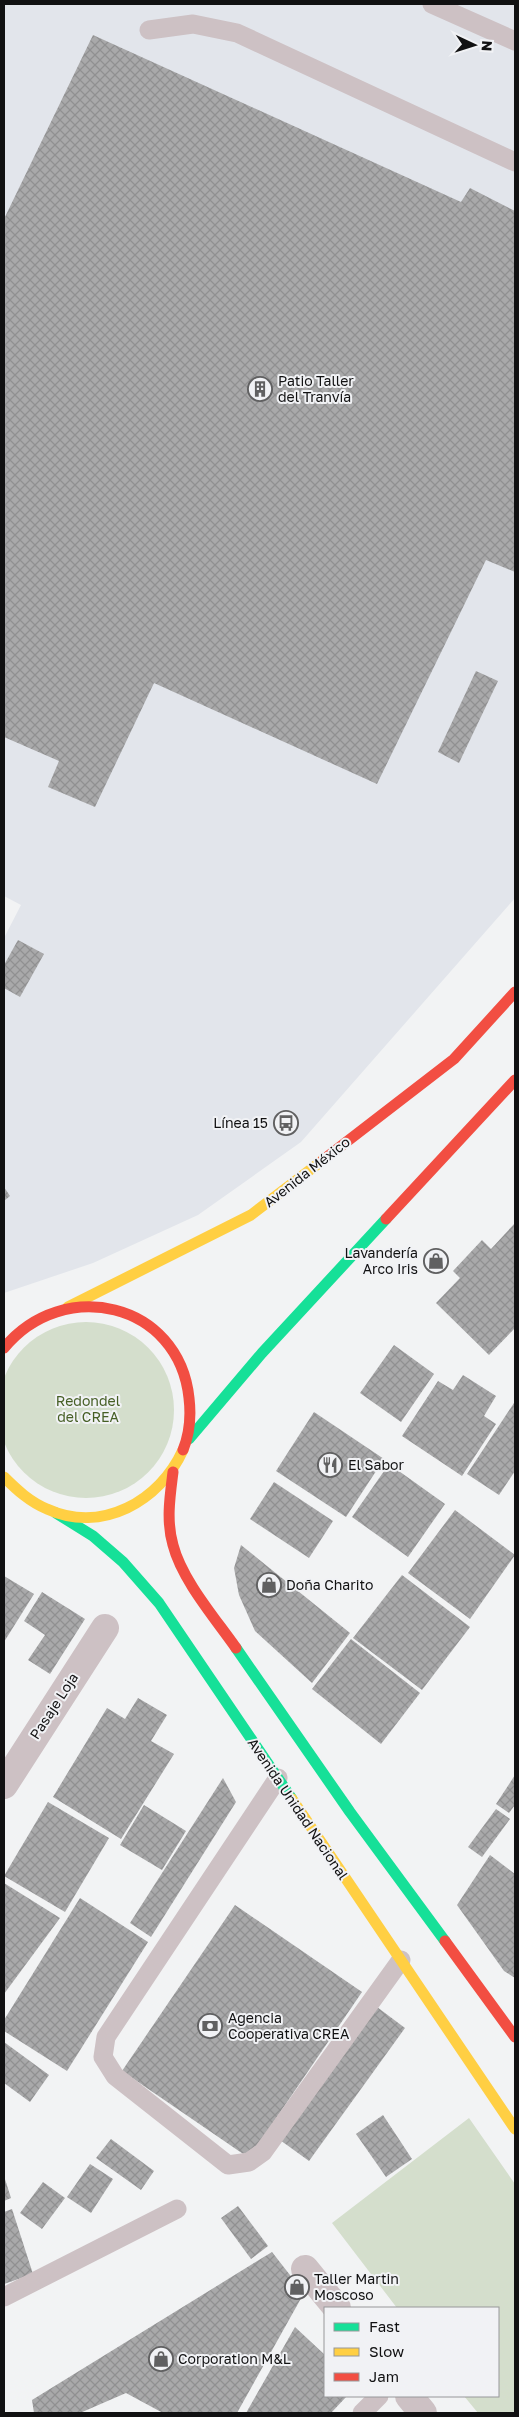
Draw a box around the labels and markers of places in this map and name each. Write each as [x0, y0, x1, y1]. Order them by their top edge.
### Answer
place label: Patio Taller del Tranvía [278, 372, 354, 405]
building icon: Patio Taller del Tranvía [247, 376, 273, 402]
bus stop icon: Línea 15 [273, 1110, 299, 1136]
place label: Línea 15 [213, 1114, 268, 1131]
place label: Lavandería Arco Iris [344, 1244, 418, 1277]
shop icon: Lavandería Arco Iris [423, 1248, 449, 1274]
restaurant icon: El Sabor [317, 1452, 343, 1478]
place label: El Sabor [348, 1456, 404, 1473]
shop icon: Doña Charito [256, 1572, 282, 1598]
place label: Doña Charito [286, 1576, 373, 1593]
place label: Agencia Cooperativa CREA [228, 2009, 350, 2042]
bank icon: Agencia Cooperativa CREA [197, 2013, 223, 2039]
place label: Taller Martin Moscoso [314, 2270, 399, 2303]
shop icon: Taller Martin Moscoso [284, 2274, 310, 2300]
shop icon: Corporation M&L [148, 2346, 174, 2372]
place label: Corporation M&L [178, 2350, 291, 2367]

